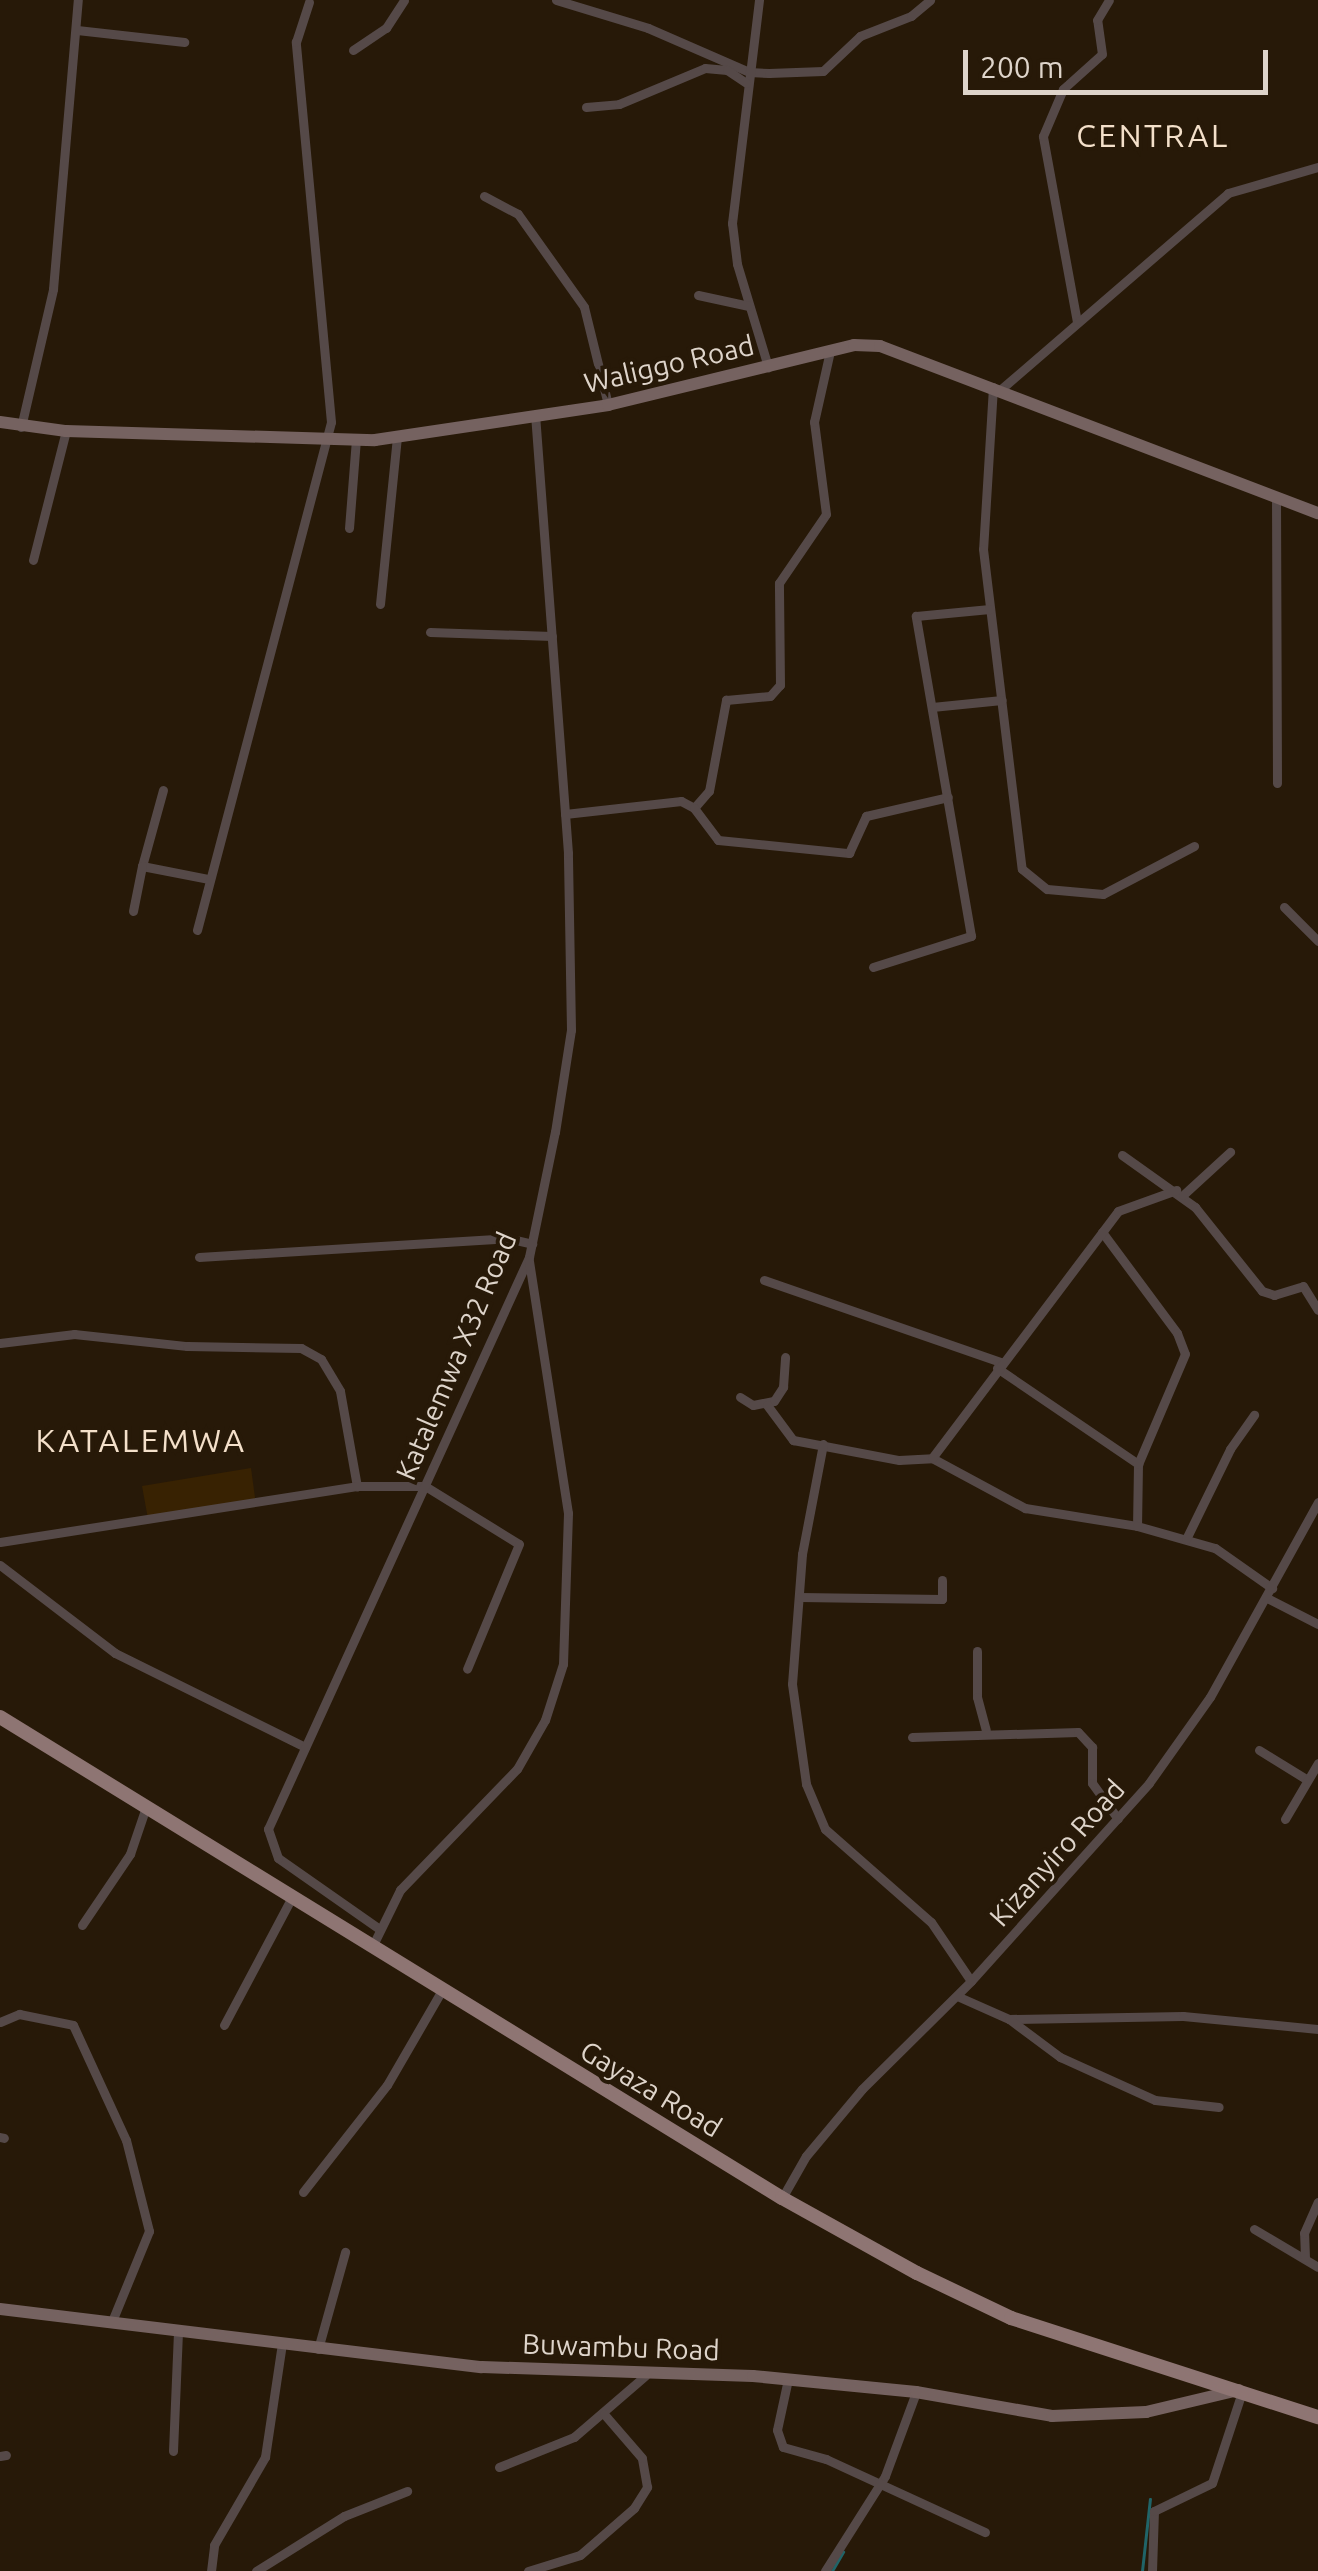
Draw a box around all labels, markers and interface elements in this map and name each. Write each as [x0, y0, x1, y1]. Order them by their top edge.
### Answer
scale bar [968, 30, 1273, 92]
text: 200 m [980, 50, 1064, 84]
district label: CENTRAL [1076, 116, 1230, 154]
street label: Waliggo Road [581, 328, 757, 400]
street label: Katalemwa X32 Road [389, 1227, 523, 1485]
district label: KATALEMWA [36, 1421, 246, 1459]
street label: Kizanyiro Road [982, 1773, 1132, 1933]
street label: Gayaza Road [574, 2034, 728, 2144]
street label: Buwambu Road [522, 2327, 720, 2367]

